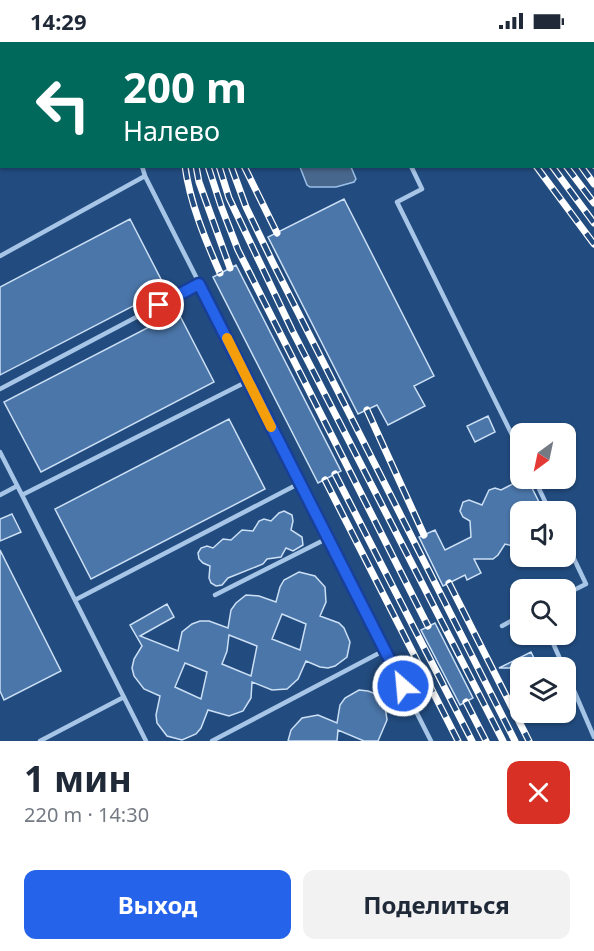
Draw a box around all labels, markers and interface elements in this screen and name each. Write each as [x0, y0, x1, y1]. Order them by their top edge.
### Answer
text: 14:29 [30, 6, 87, 36]
text: 200 m [123, 58, 247, 115]
icon: left [24, 66, 102, 144]
text: Налево [123, 112, 220, 149]
pin [133, 279, 184, 330]
icon: arrive [142, 288, 175, 321]
north arrow [510, 423, 576, 489]
map controls [510, 423, 576, 723]
button: sound [510, 501, 576, 567]
button: search [510, 579, 576, 645]
position arrow [371, 654, 435, 718]
button: layers [510, 657, 576, 723]
text: 1 мин [24, 754, 132, 803]
button: close [507, 761, 570, 824]
text: 220 m · 14:30 [24, 801, 149, 828]
button: Выход [24, 870, 291, 939]
button: Поделиться [303, 870, 570, 939]

